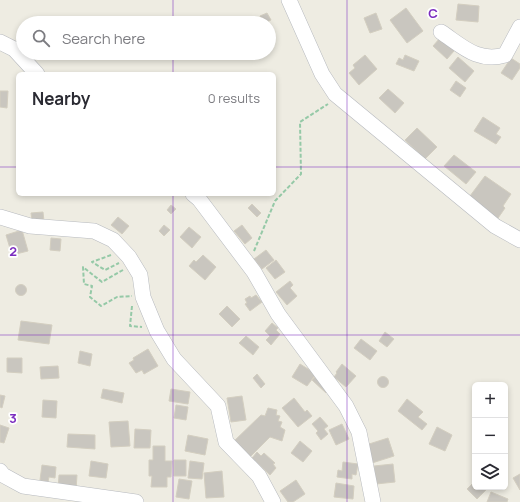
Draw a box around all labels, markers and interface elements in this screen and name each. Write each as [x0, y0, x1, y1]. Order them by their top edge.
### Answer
text: C [428, 4, 438, 22]
search box [16, 16, 276, 60]
icon: search [30, 27, 52, 49]
text: Search here [62, 28, 145, 49]
text: Nearby [32, 87, 90, 110]
text: 0 results [208, 89, 260, 107]
text: 2 [9, 242, 17, 260]
map controls [472, 382, 508, 490]
button: + [472, 382, 508, 418]
text: 3 [9, 409, 17, 427]
button: − [472, 418, 508, 454]
button: layers [472, 454, 508, 490]

